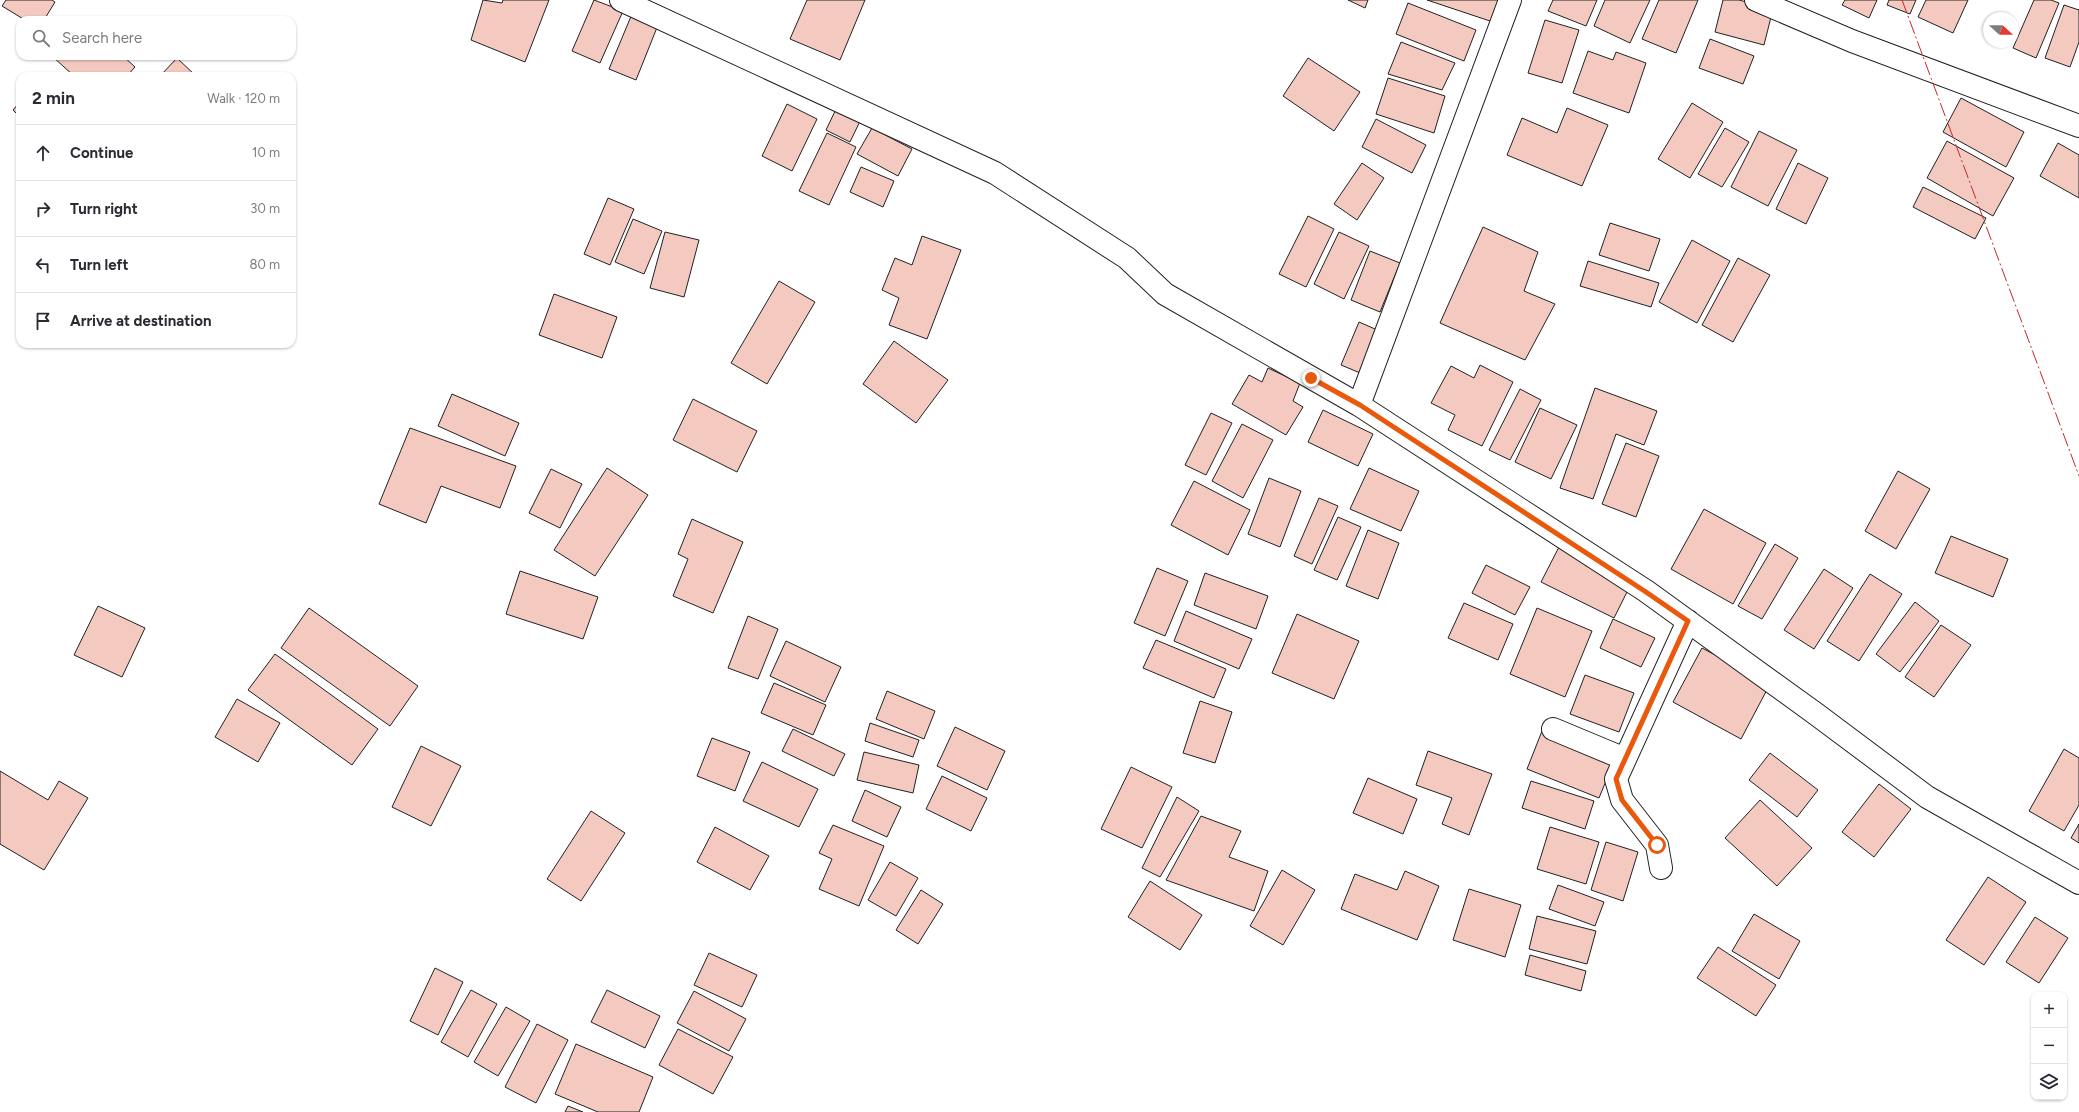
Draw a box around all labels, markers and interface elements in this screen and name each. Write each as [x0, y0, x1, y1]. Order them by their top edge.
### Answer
north arrow [1983, 12, 2019, 48]
search box [16, 16, 296, 60]
icon: search [30, 27, 52, 49]
text: Search here [62, 29, 142, 47]
text: 2 min [32, 88, 75, 108]
text: Walk · 120 m [207, 91, 280, 106]
icon: ahead [32, 142, 54, 164]
text: Continue [70, 144, 133, 162]
text: 10 m [252, 145, 280, 160]
icon: right [32, 198, 54, 220]
text: Turn right [70, 200, 138, 218]
text: 30 m [250, 201, 280, 216]
icon: left [32, 254, 54, 276]
text: Turn left [70, 256, 128, 274]
text: 80 m [249, 257, 280, 272]
icon: arrive [32, 310, 54, 332]
text: Arrive at destination [70, 312, 211, 330]
route end [1302, 369, 1320, 387]
route start [1648, 836, 1666, 854]
map controls [2031, 992, 2067, 1100]
button: + [2031, 992, 2067, 1028]
button: − [2031, 1028, 2067, 1064]
button: layers [2031, 1064, 2067, 1100]

